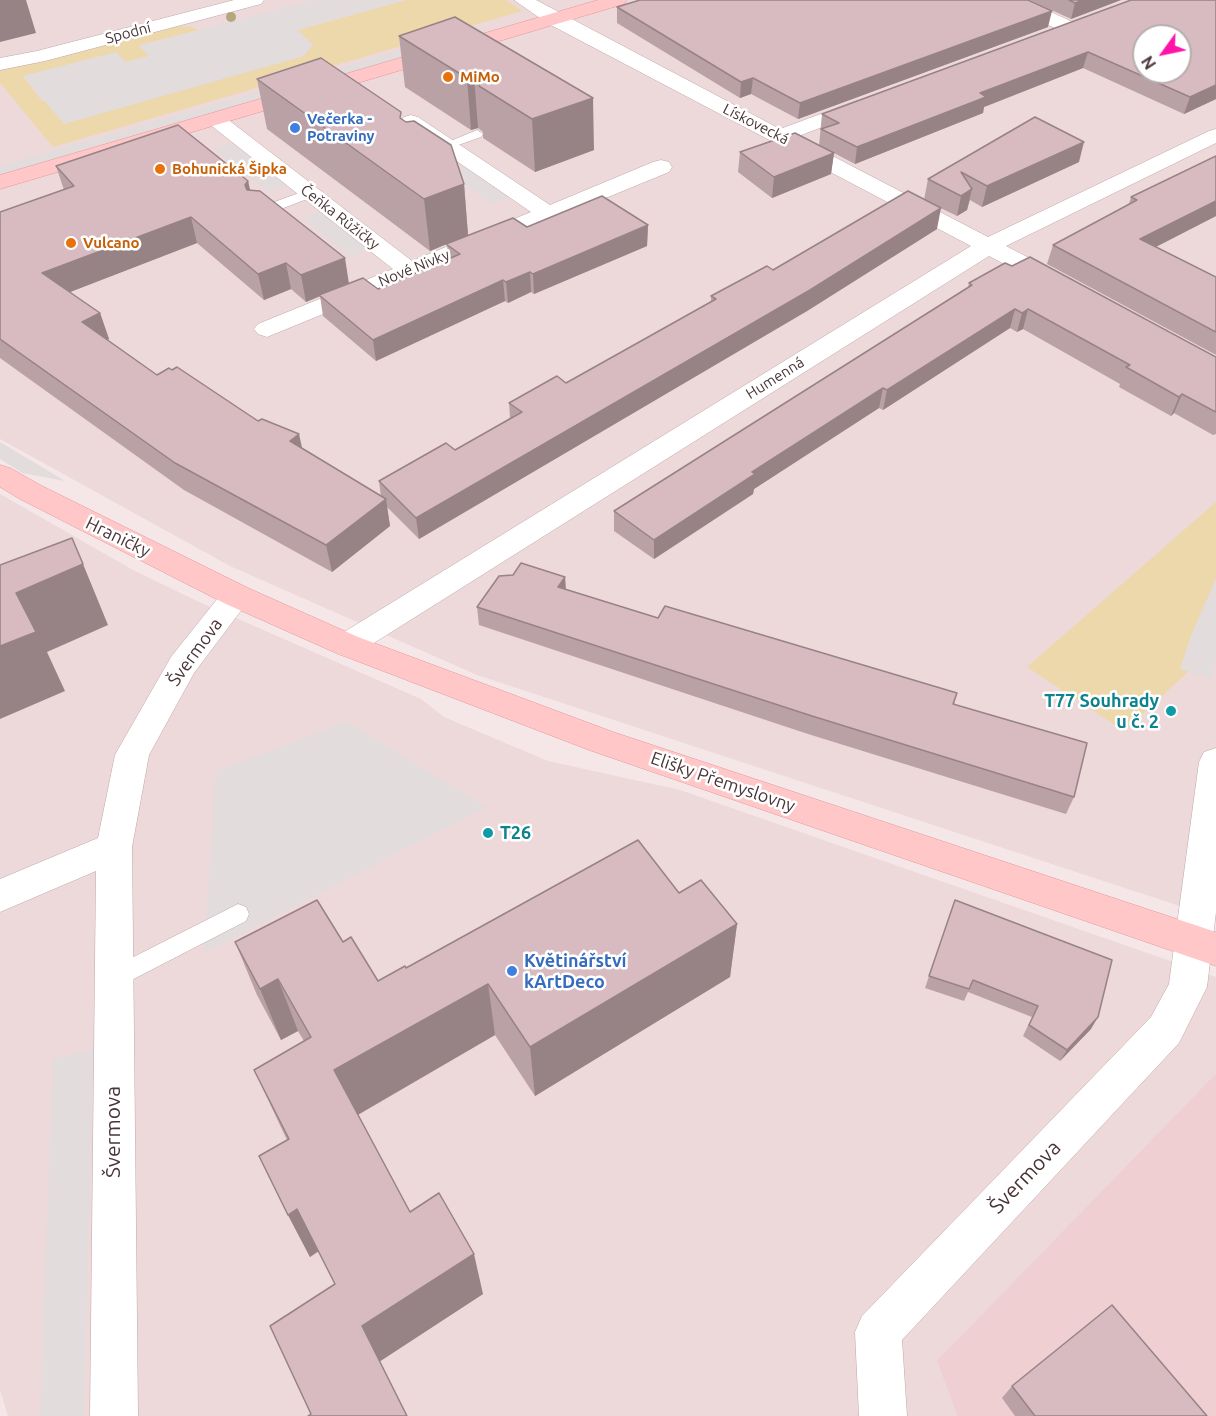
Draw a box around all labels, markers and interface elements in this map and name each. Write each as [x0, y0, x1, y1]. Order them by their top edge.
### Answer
street label: Spodní [103, 18, 153, 48]
north arrow [1132, 24, 1192, 84]
text: N [1138, 53, 1159, 73]
place label: MiMo [460, 68, 500, 86]
marker: MiMo [441, 70, 455, 84]
street label: Lískovecká [720, 100, 792, 148]
place label: Večerka - Potraviny [307, 110, 375, 145]
marker: Večerka - Potraviny [288, 121, 302, 135]
place label: Bohunická Šipka [172, 160, 287, 178]
marker: Bohunická Šipka [153, 162, 167, 176]
street label: Čeňka Růžičky [297, 181, 383, 253]
place label: Vulcano [83, 234, 140, 252]
marker: Vulcano [64, 236, 78, 250]
street label: Nové Nivky [376, 246, 452, 290]
street label: Humenná [743, 353, 807, 403]
street label: Hraničky [82, 512, 154, 562]
street label: Švermova [163, 614, 227, 690]
place label: T77 Souhrady u č. 2 [1044, 690, 1159, 732]
marker: T77 Souhrady u č. 2 [1164, 704, 1178, 718]
street label: Elišky Přemyslovny [648, 747, 798, 817]
place label: T26 [500, 822, 531, 844]
marker: T26 [481, 826, 495, 840]
place label: Květinářství kArtDeco [524, 950, 627, 992]
marker: Květinářství kArtDeco [505, 964, 519, 978]
street label: Švermova [100, 1086, 126, 1178]
street label: Švermova [984, 1135, 1066, 1219]

